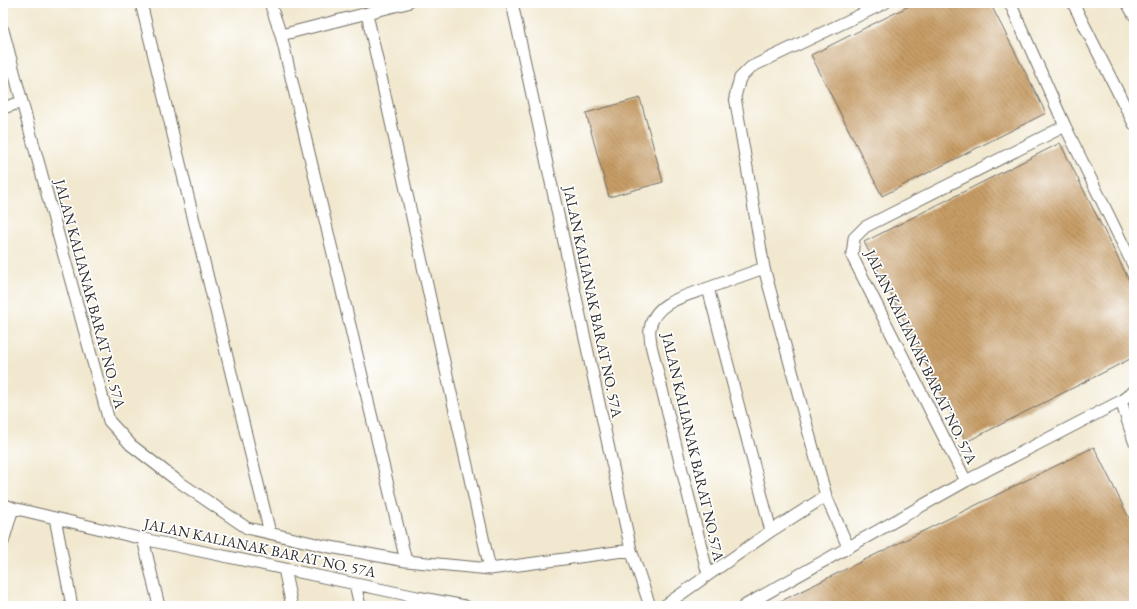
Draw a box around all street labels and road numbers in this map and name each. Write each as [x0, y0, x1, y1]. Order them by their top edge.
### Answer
street label: JALAN KALIANAK BARAT NO. 57A [50, 175, 130, 411]
street label: JALAN KALIANAK BARAT NO. 57A [559, 182, 627, 420]
street label: JALAN KALIANAK BARAT NO. 57A [860, 245, 982, 468]
street label: JALAN KALIANAK BARAT NO.57A [658, 329, 729, 563]
street label: JALAN KALIANAK BARAT NO. 57A [141, 513, 378, 582]

